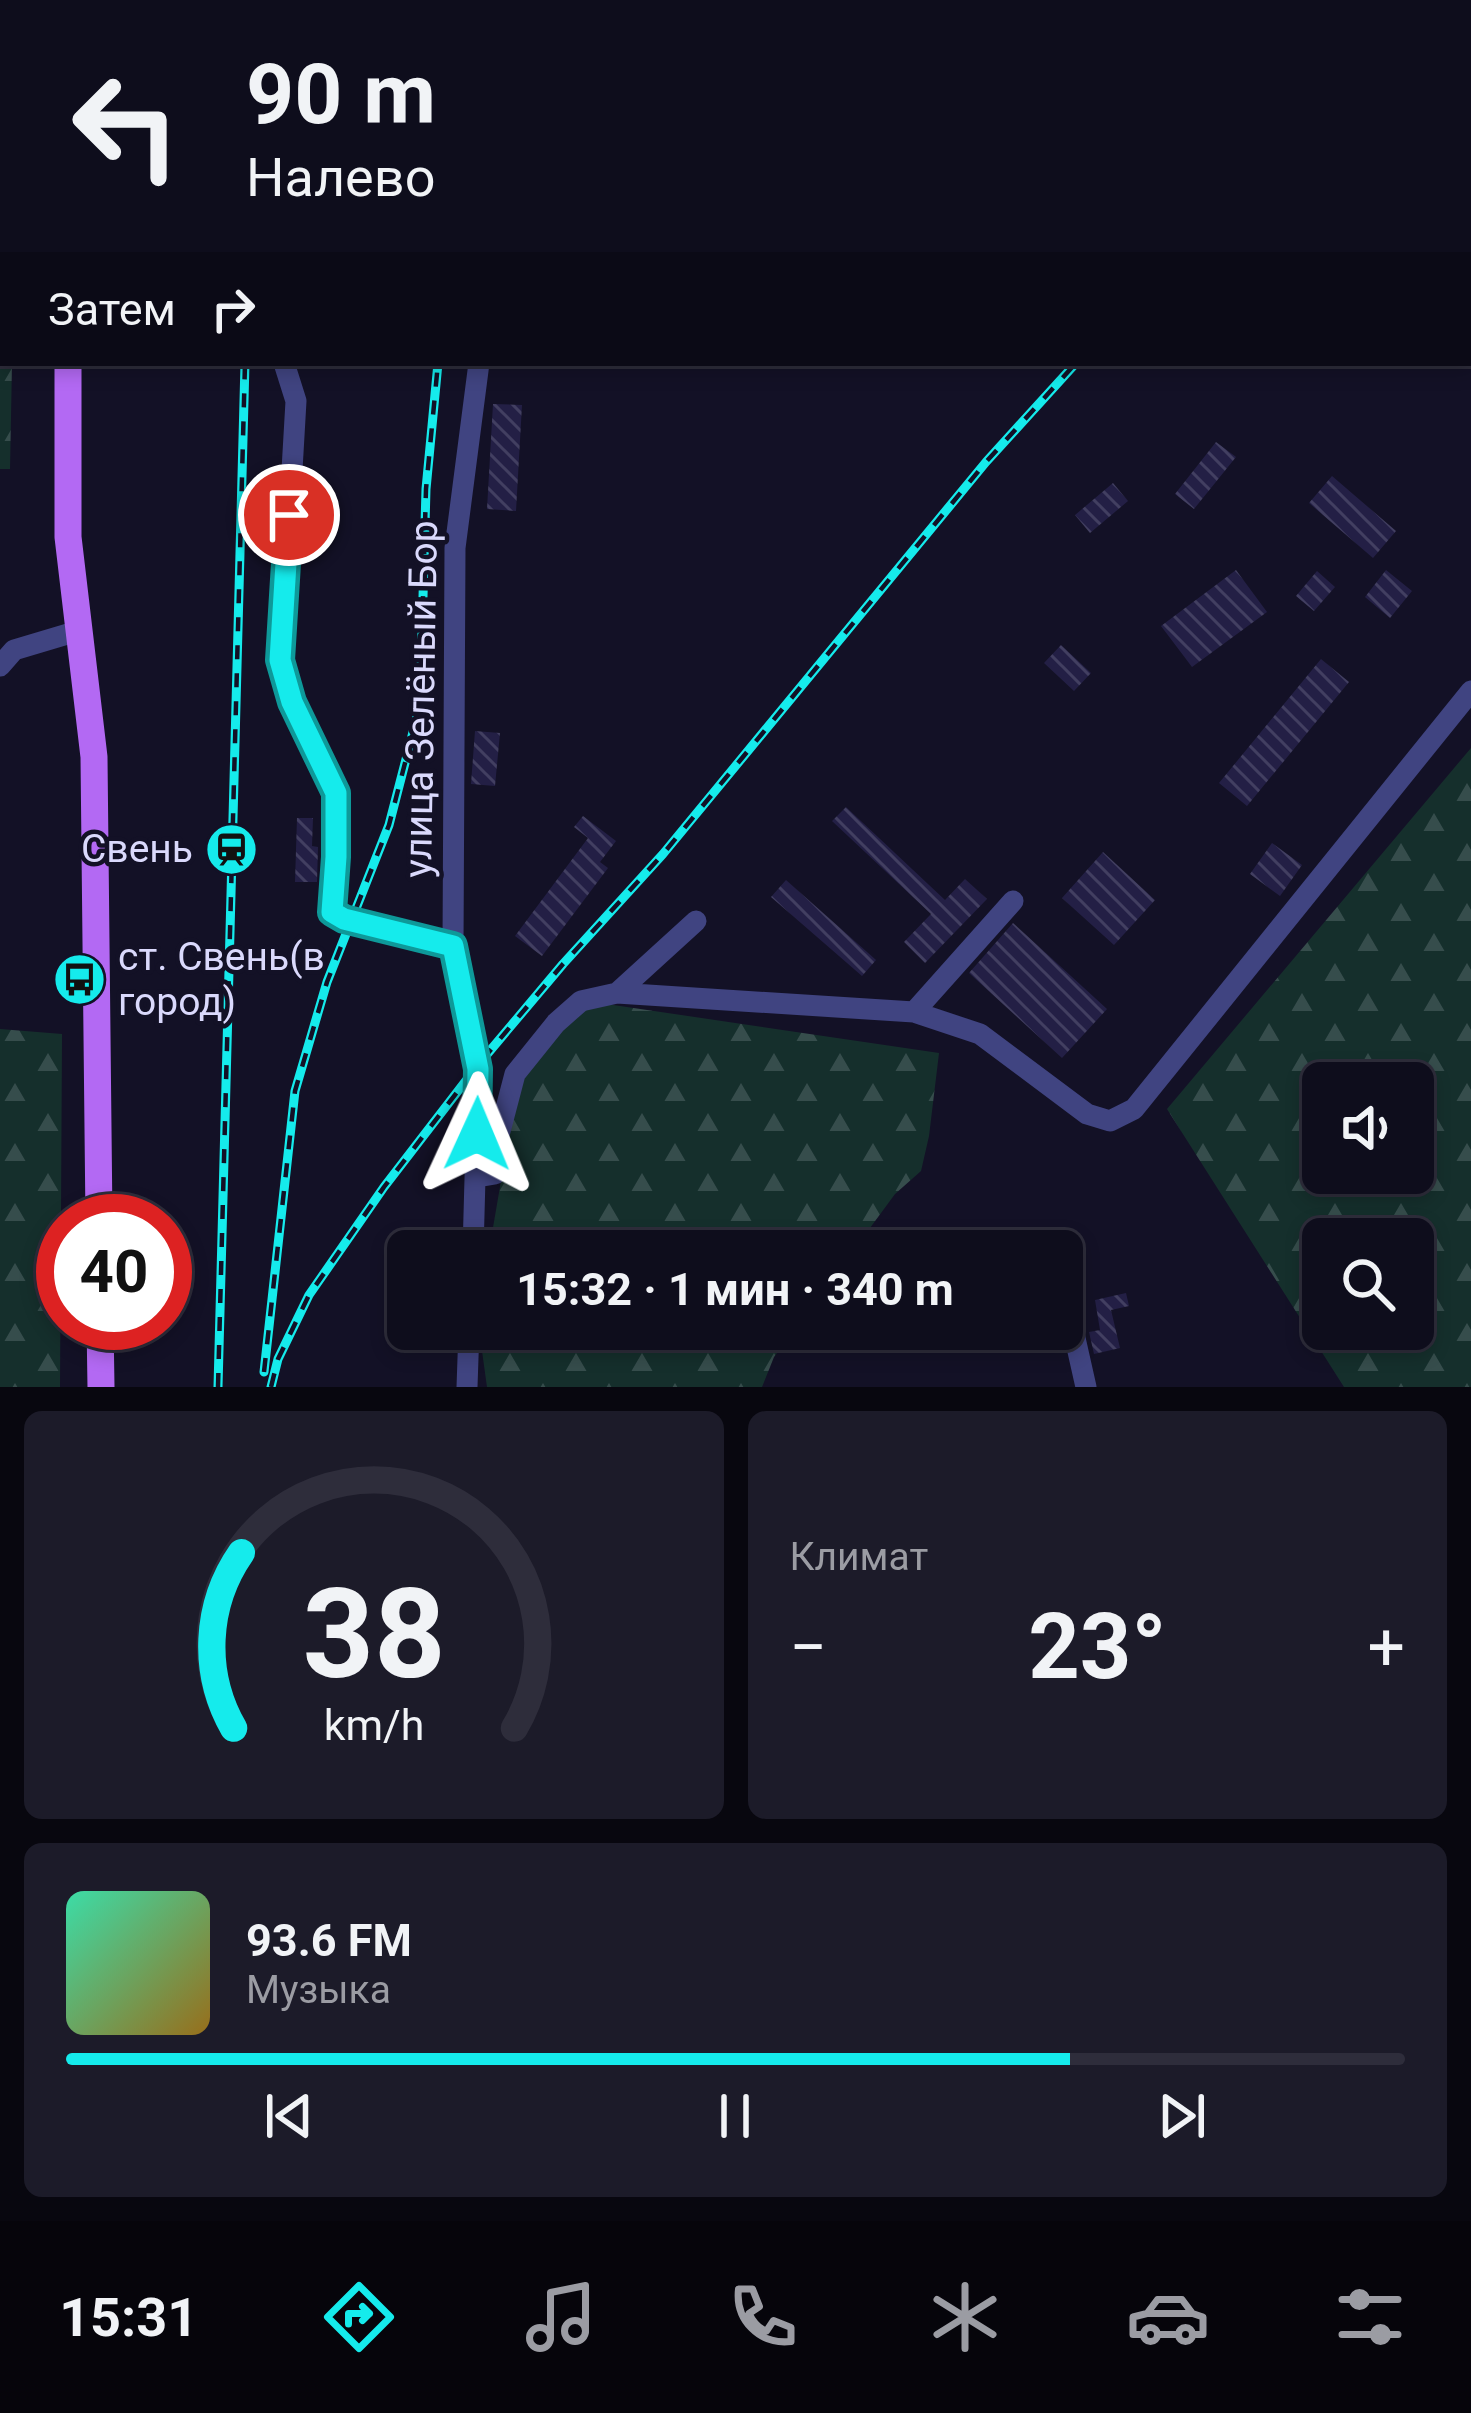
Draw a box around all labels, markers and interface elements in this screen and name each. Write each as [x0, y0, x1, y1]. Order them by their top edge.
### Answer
text: 90 m [246, 45, 436, 144]
icon: left [48, 48, 204, 204]
text: Налево [246, 146, 435, 209]
icon: right [200, 276, 266, 342]
text: Затем [48, 283, 176, 336]
pin [238, 464, 340, 566]
icon: arrive [256, 482, 322, 548]
street label: улица Зелёный Бор [395, 520, 447, 878]
station icon: Свень [204, 821, 260, 877]
place label: Свень [81, 826, 193, 872]
place label: ст. Свень(в город) [118, 934, 325, 1025]
bus stop icon: ст. Свень(в город) [51, 951, 107, 1007]
map controls [1302, 1062, 1434, 1350]
button: sound [1302, 1062, 1434, 1194]
position arrow [414, 1071, 540, 1197]
speed limit sign: 40 [36, 1194, 192, 1350]
button: search [1302, 1218, 1434, 1350]
text: 15:32 · 1 мин · 340 m [516, 1263, 954, 1316]
text: Климат [790, 1534, 928, 1580]
text: 38 [302, 1561, 445, 1707]
text: 23° [1028, 1595, 1167, 1700]
text: − [790, 1609, 827, 1686]
text: + [1368, 1609, 1405, 1686]
text: km/h [323, 1700, 424, 1750]
text: 93.6 FM [246, 1914, 412, 1967]
text: Музыка [246, 1967, 391, 2013]
icon: previous [256, 2083, 322, 2149]
icon: pause [702, 2083, 768, 2149]
icon: next [1149, 2083, 1215, 2149]
icon: directions [317, 2275, 401, 2359]
icon: music [519, 2275, 603, 2359]
icon: phone [721, 2275, 805, 2359]
icon: climate [923, 2275, 1007, 2359]
icon: car [1126, 2275, 1210, 2359]
icon: filters [1328, 2275, 1412, 2359]
text: 15:31 [59, 2286, 198, 2349]

